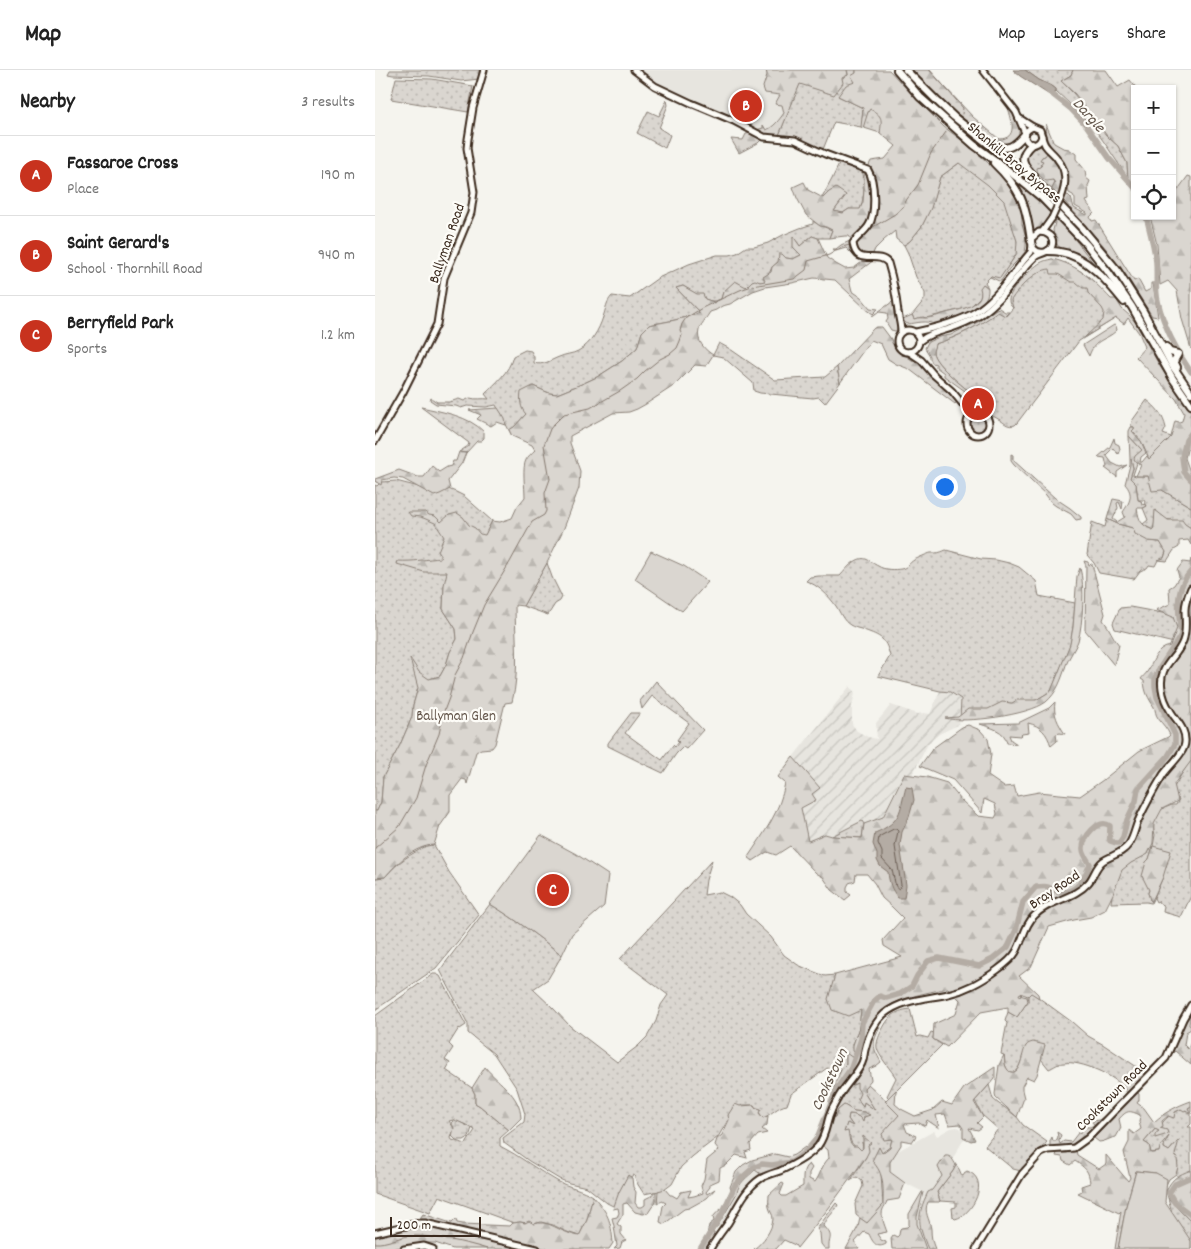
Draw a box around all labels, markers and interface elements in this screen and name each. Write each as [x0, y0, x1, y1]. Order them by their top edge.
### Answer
text: Map [25, 18, 61, 52]
text: Map [998, 22, 1025, 47]
text: Layers [1053, 22, 1099, 47]
text: Share [1127, 22, 1166, 47]
map controls [1131, 85, 1176, 220]
button: + [1131, 85, 1176, 130]
pin: B [730, 87, 762, 125]
text: Nearby [20, 88, 75, 118]
text: 3 results [301, 91, 355, 114]
water label: Dargle [1066, 93, 1111, 139]
street label: Shankill-Bray Bypass [962, 117, 1066, 210]
button: − [1131, 130, 1176, 175]
text: Fassaroe Cross [67, 151, 178, 178]
text: A [32, 164, 40, 187]
text: 190 m [321, 164, 355, 187]
button: locate [1131, 175, 1176, 220]
text: Place [67, 178, 99, 201]
street label: Ballyman Road [424, 201, 472, 287]
text: Saint Gerard's [67, 231, 170, 258]
text: B [32, 244, 40, 267]
text: 940 m [318, 244, 355, 267]
text: School · Thornhill Road [67, 258, 203, 281]
text: Berryfield Park [67, 311, 173, 338]
text: C [32, 324, 40, 347]
text: 1.2 km [321, 324, 355, 347]
text: Sports [67, 338, 107, 361]
pin: A [962, 385, 994, 423]
your location [932, 474, 958, 500]
park label: Ballyman Glen [416, 706, 496, 728]
street label: Bray Road [1025, 866, 1085, 916]
pin: C [537, 871, 569, 909]
water label: Cookstown [806, 1045, 855, 1115]
street label: Cookstown Road [1072, 1056, 1153, 1137]
scale bar [390, 1214, 481, 1237]
text: 200 m [397, 1216, 431, 1236]

